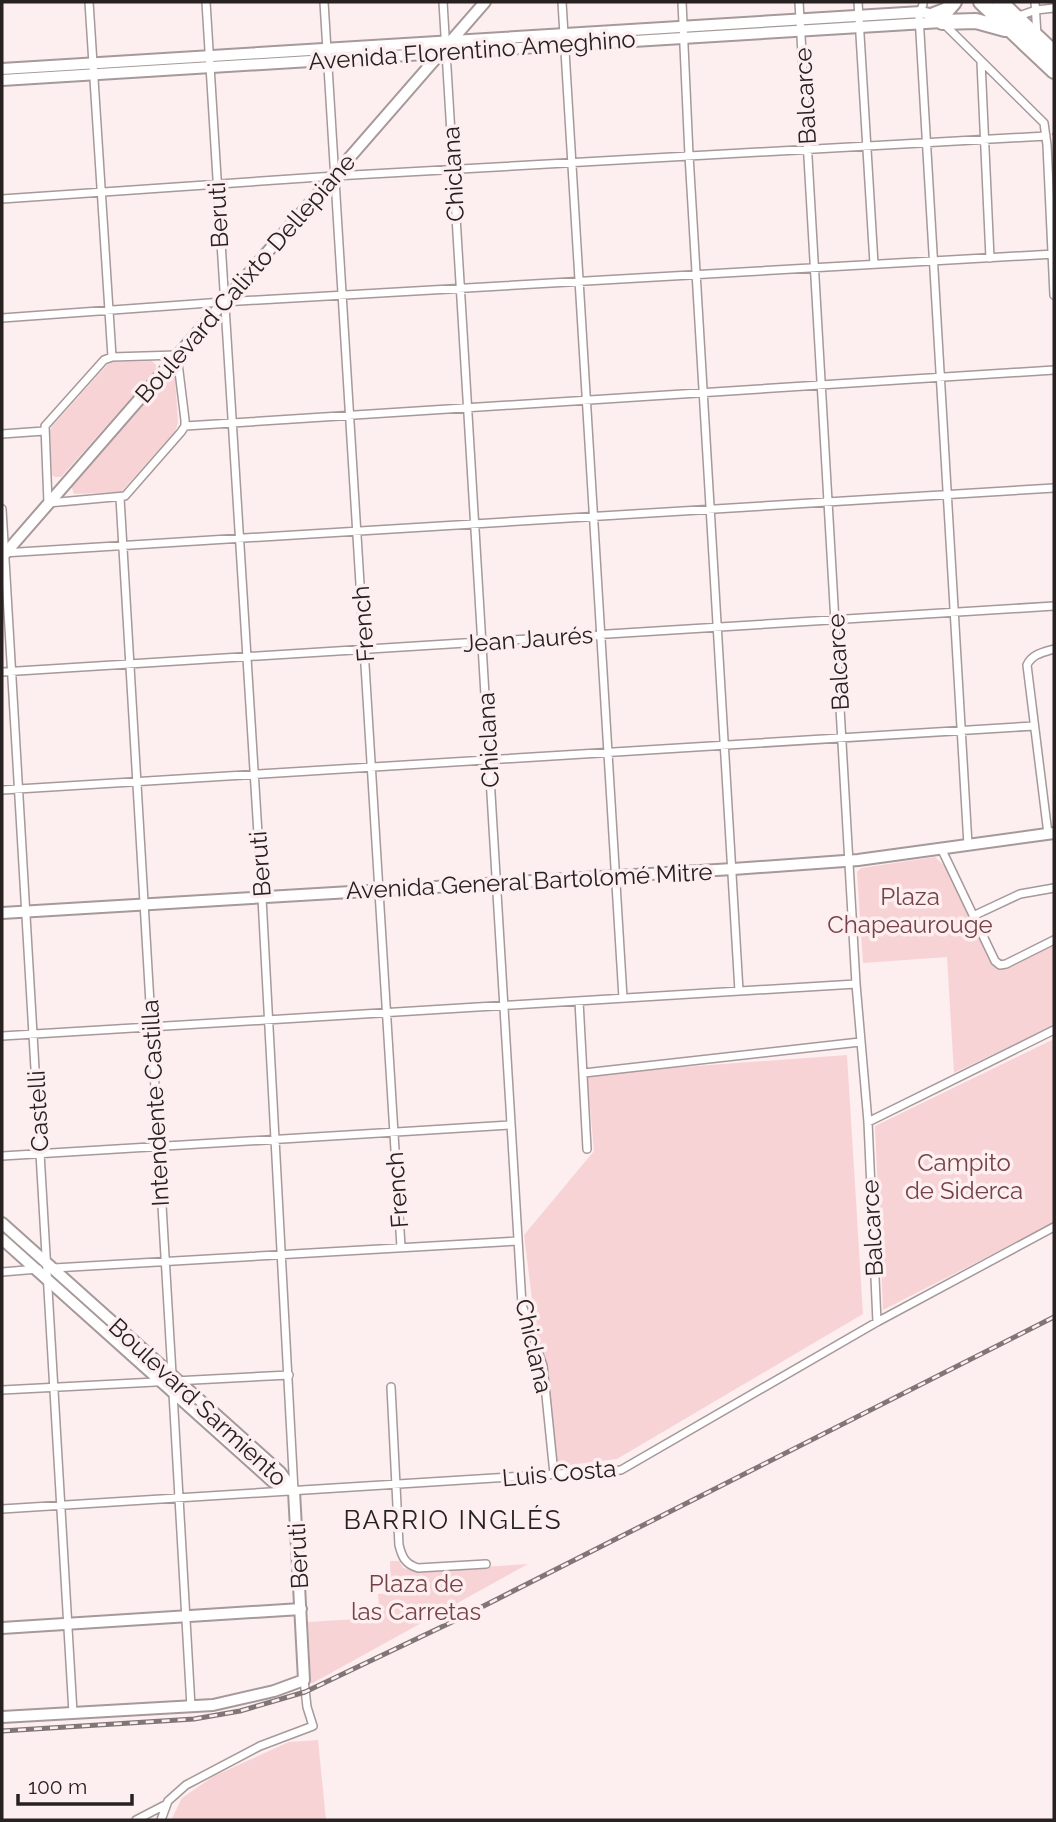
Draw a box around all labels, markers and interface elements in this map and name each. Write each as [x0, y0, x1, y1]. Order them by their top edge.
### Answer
street label: Avenida Florentino Ameghino [307, 24, 637, 76]
street label: Balcarce [788, 47, 822, 145]
street label: Chiclana [436, 126, 470, 222]
street label: Boulevard Calixto Dellepiane [129, 147, 361, 409]
street label: Beruti [202, 181, 234, 249]
street label: French [346, 585, 380, 663]
street label: Balcarce [821, 613, 855, 711]
street label: Jean Jaurés [462, 620, 594, 658]
street label: Chiclana [471, 692, 505, 788]
street label: Beruti [243, 830, 277, 898]
street label: Avenida General Bartolomé Mitre [345, 857, 713, 905]
park label: Plaza Chapeaurouge [827, 882, 993, 939]
street label: Intendente Castilla [135, 999, 175, 1207]
street label: Castelli [21, 1070, 55, 1152]
park label: Campito de Siderca [905, 1148, 1023, 1205]
street label: French [380, 1151, 414, 1229]
street label: Balcarce [855, 1179, 889, 1277]
street label: Chiclana [509, 1296, 559, 1396]
street label: Boulevard Sarmiento [103, 1312, 293, 1492]
street label: Luis Costa [501, 1454, 617, 1492]
district label: BARRIO INGLÉS [344, 1505, 562, 1535]
street label: Beruti [282, 1522, 314, 1590]
park label: Plaza de las Carretas [351, 1569, 481, 1626]
scale bar [18, 1762, 131, 1806]
text: 100 m [28, 1774, 87, 1799]

